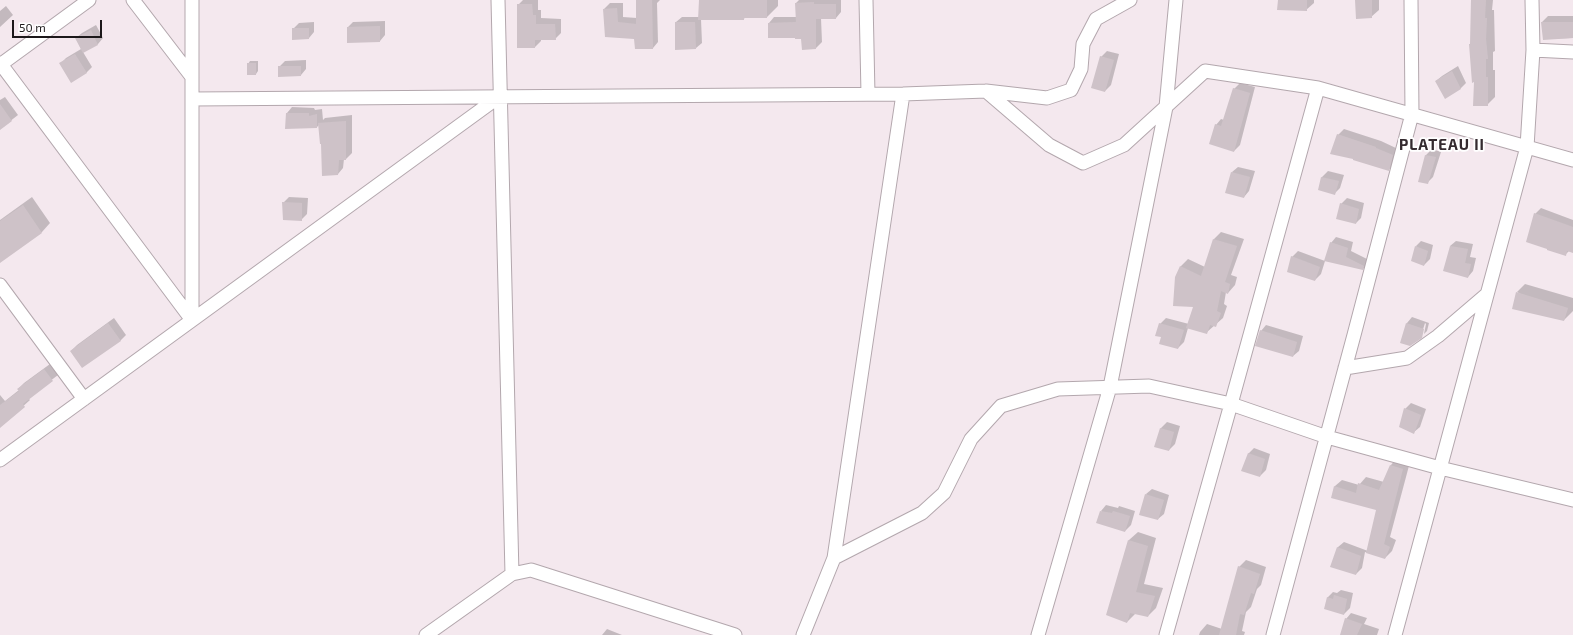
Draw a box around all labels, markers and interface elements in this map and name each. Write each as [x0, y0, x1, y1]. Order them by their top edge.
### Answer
scale bar [14, 12, 104, 38]
text: 50 m [19, 20, 46, 34]
district label: PLATEAU II [1399, 136, 1485, 154]

